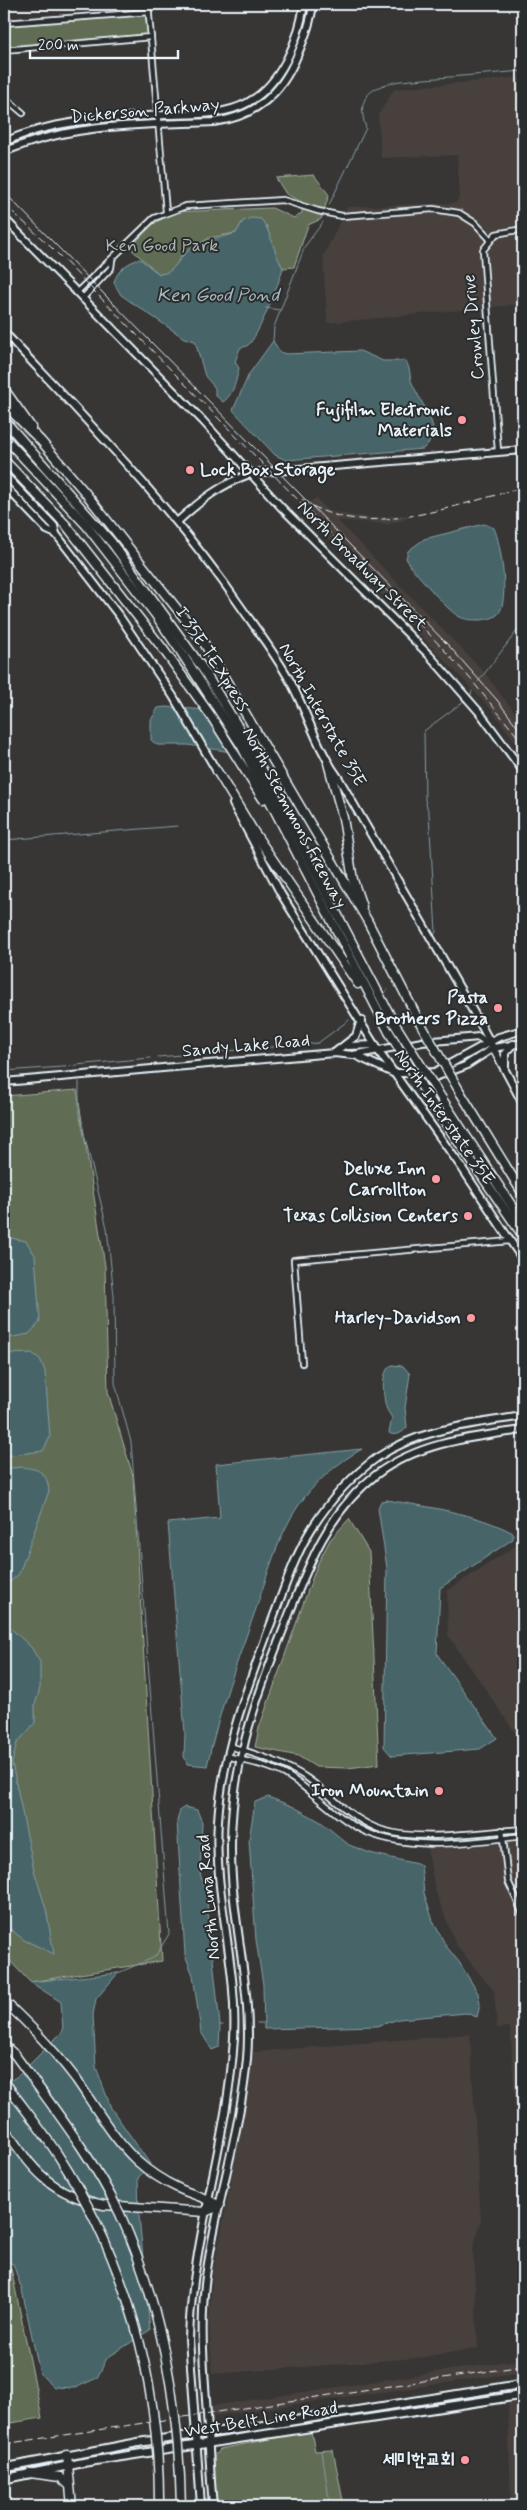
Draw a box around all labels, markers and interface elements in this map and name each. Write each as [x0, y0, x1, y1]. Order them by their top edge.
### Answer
scale bar [30, 28, 178, 60]
text: 200 m [38, 36, 79, 56]
street label: Dickerson Parkway [69, 93, 221, 129]
park label: Ken Good Park [106, 234, 218, 258]
street label: Crowley Drive [457, 273, 491, 381]
water label: Ken Good Pond [157, 283, 282, 308]
place label: Fujifilm Electronic Materials [316, 398, 453, 443]
marker: Fujifilm Electronic Materials [456, 414, 468, 426]
place label: Lock Box Storage [200, 458, 336, 484]
marker: Lock Box Storage [184, 464, 196, 476]
street label: North Broadway Street [292, 496, 433, 637]
street label: I 35E TEXpress [169, 602, 255, 716]
street label: North Interstate 35E [273, 639, 371, 791]
street label: North Stemmons Freeway [236, 723, 352, 913]
place label: Pasta Brothers Pizza [375, 986, 488, 1031]
marker: Pasta Brothers Pizza [492, 1002, 504, 1014]
street label: Sandy Lake Road [181, 1028, 311, 1064]
street label: North Interstate 35E [388, 1044, 500, 1190]
place label: Deluxe Inn Carrollton [343, 1157, 426, 1202]
marker: Deluxe Inn Carrollton [430, 1173, 442, 1185]
place label: Texas Collision Centers [283, 1204, 458, 1228]
marker: Texas Collision Centers [462, 1210, 474, 1222]
place label: Harley-Davidson [335, 1306, 461, 1330]
marker: Harley-Davidson [465, 1312, 477, 1324]
place label: Iron Mountain [311, 1779, 429, 1803]
marker: Iron Mountain [433, 1785, 445, 1797]
street label: North Luna Road [192, 1833, 226, 1961]
street label: West Belt Line Road [183, 2396, 339, 2444]
place label: 세미한교회 [383, 2448, 455, 2472]
marker: 세미한교회 [459, 2454, 471, 2466]

